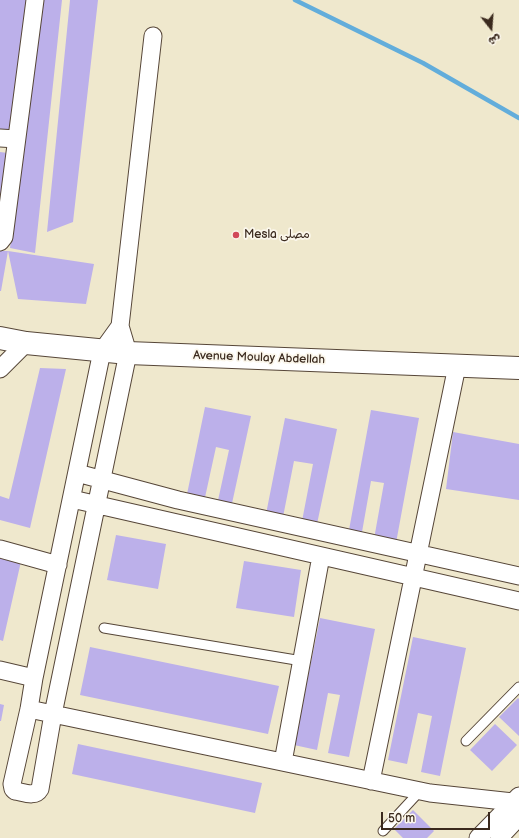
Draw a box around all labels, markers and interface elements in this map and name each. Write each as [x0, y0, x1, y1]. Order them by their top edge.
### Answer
north arrow [471, 8, 511, 48]
text: ش [487, 32, 502, 48]
place label: Mesla مصلى [244, 228, 310, 242]
marker: Mesla مصلى [231, 230, 241, 240]
street label: Avenue Moulay Abdellah [193, 348, 325, 368]
scale bar [383, 804, 492, 830]
text: 50 m [388, 811, 415, 826]

